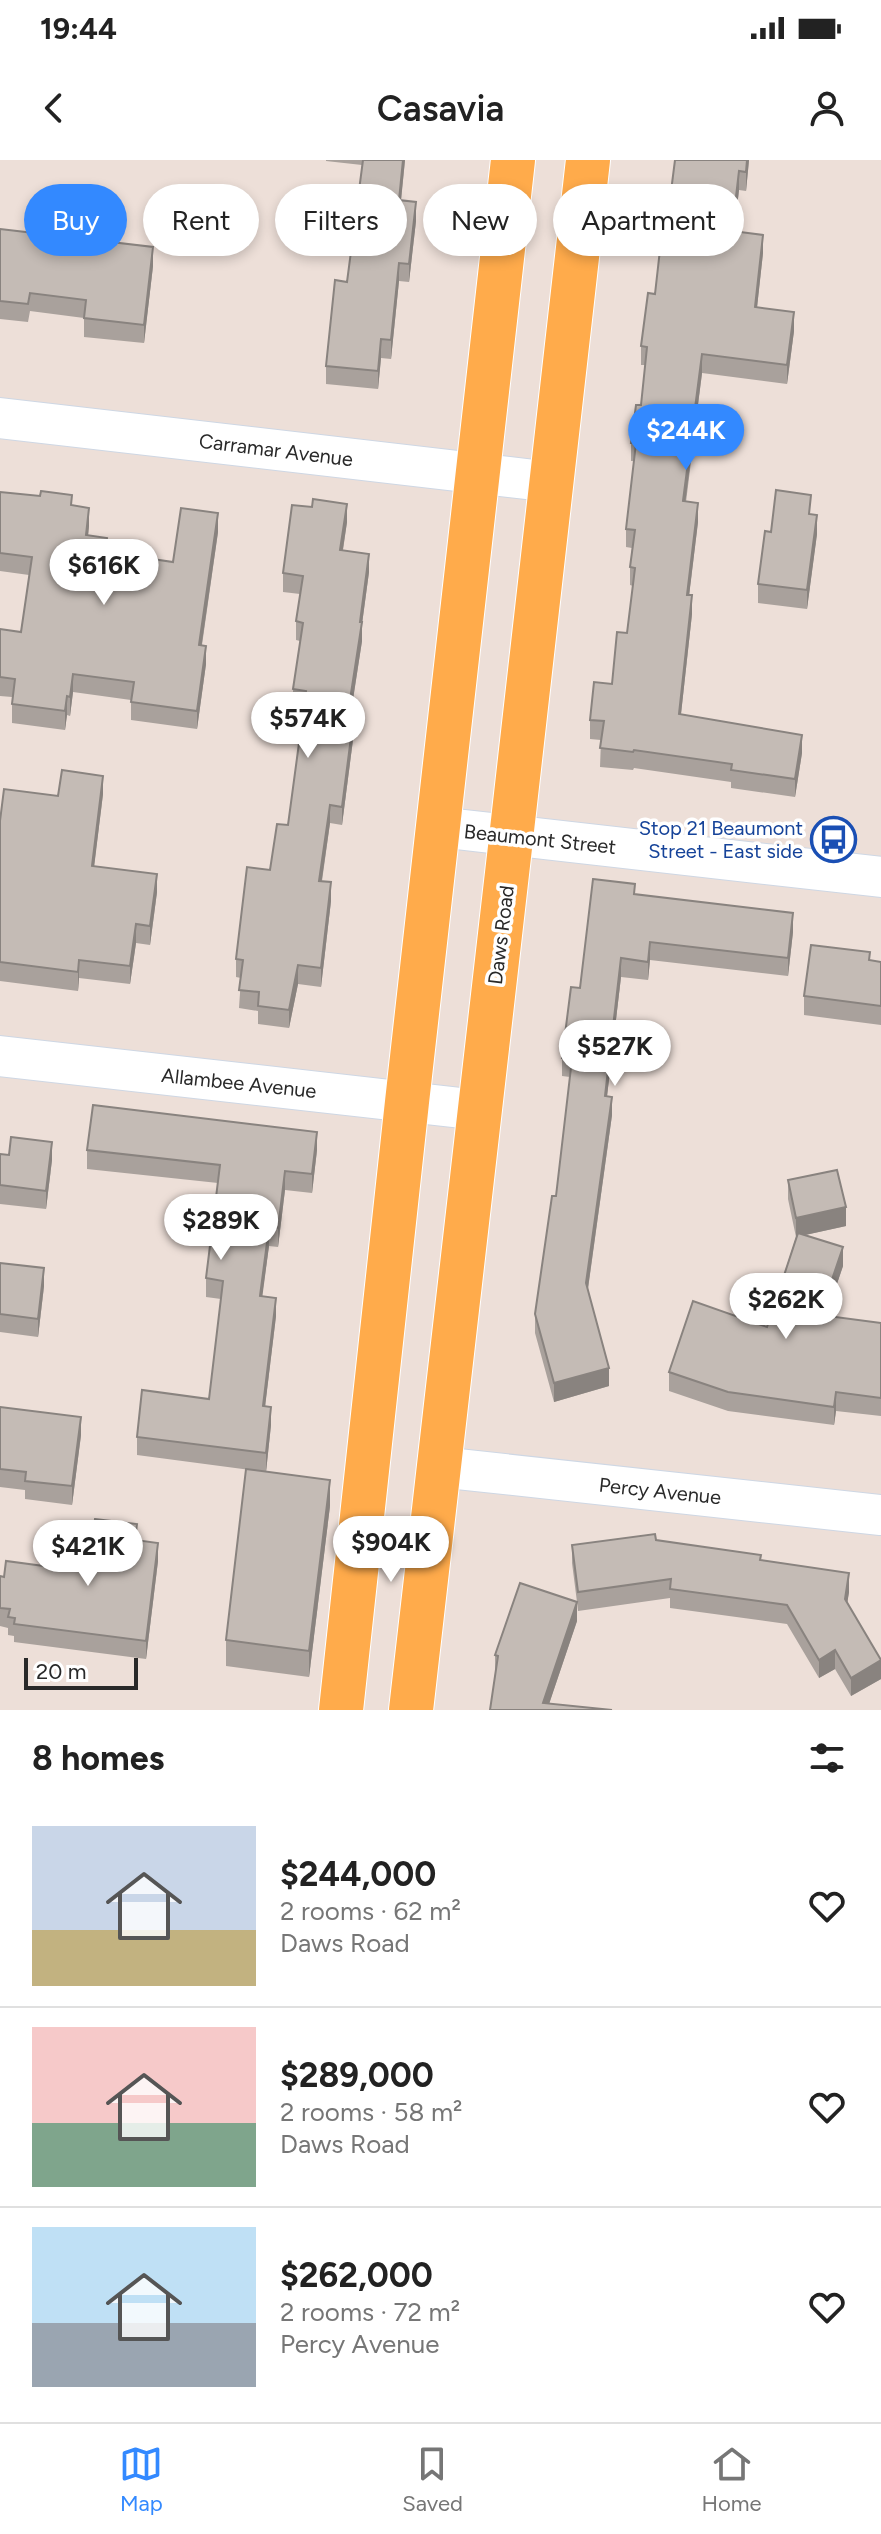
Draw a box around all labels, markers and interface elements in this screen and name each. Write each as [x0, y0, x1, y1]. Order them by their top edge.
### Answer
text: 19:44 [40, 10, 117, 47]
icon: back [32, 86, 76, 130]
icon: person [805, 86, 849, 130]
text: Casavia [377, 87, 504, 130]
chip: Buy [24, 184, 127, 256]
chip: Rent [143, 184, 259, 256]
chip: Filters [275, 184, 407, 256]
chip: New [423, 184, 537, 256]
chip: Apartment [553, 184, 744, 256]
pin: $244K [630, 404, 742, 472]
text: $244K [646, 414, 726, 446]
street label: Carramar Avenue [198, 429, 354, 471]
pin: $616K [48, 539, 160, 607]
text: $616K [68, 549, 140, 581]
pin: $574K [252, 692, 364, 760]
text: $574K [269, 702, 347, 734]
place label: Stop 21 Beaumont Street - East side [639, 816, 803, 863]
bus stop icon: Stop 21 Beaumont Street - East side [810, 816, 858, 864]
street label: Beaumont Street [463, 819, 617, 859]
street label: Daws Road [483, 884, 519, 986]
pin: $527K [559, 1020, 671, 1088]
text: $527K [577, 1030, 653, 1062]
street label: Allambee Avenue [160, 1063, 318, 1103]
pin: $289K [165, 1194, 277, 1262]
text: $289K [182, 1204, 260, 1236]
pin: $262K [730, 1273, 842, 1341]
text: $262K [748, 1283, 824, 1315]
street label: Percy Avenue [598, 1473, 722, 1509]
pin: $904K [335, 1516, 447, 1584]
pin: $421K [32, 1520, 144, 1588]
text: $904K [351, 1526, 431, 1558]
text: $421K [51, 1530, 125, 1562]
scale bar [24, 1654, 138, 1690]
text: 20 m [36, 1658, 87, 1685]
icon: filters [805, 1736, 849, 1780]
text: 8 homes [32, 1738, 164, 1779]
text: $244,000 [280, 1854, 436, 1895]
icon: home [96, 1858, 192, 1954]
icon: heart [805, 1884, 849, 1928]
text: 2 rooms · 62 m² [280, 1895, 461, 1927]
text: Daws Road [280, 1927, 410, 1959]
text: $289,000 [280, 2055, 434, 2096]
icon: home [96, 2059, 192, 2155]
icon: heart [805, 2085, 849, 2129]
text: 2 rooms · 58 m² [280, 2096, 462, 2128]
text: Daws Road [280, 2128, 410, 2160]
text: $262,000 [280, 2255, 433, 2296]
icon: home [96, 2259, 192, 2355]
icon: heart [805, 2285, 849, 2329]
text: 2 rooms · 72 m² [280, 2296, 460, 2328]
text: Percy Avenue [280, 2328, 440, 2360]
tab: Map [119, 2442, 163, 2517]
tab: Saved [402, 2442, 463, 2517]
tab: Home [702, 2442, 762, 2517]

